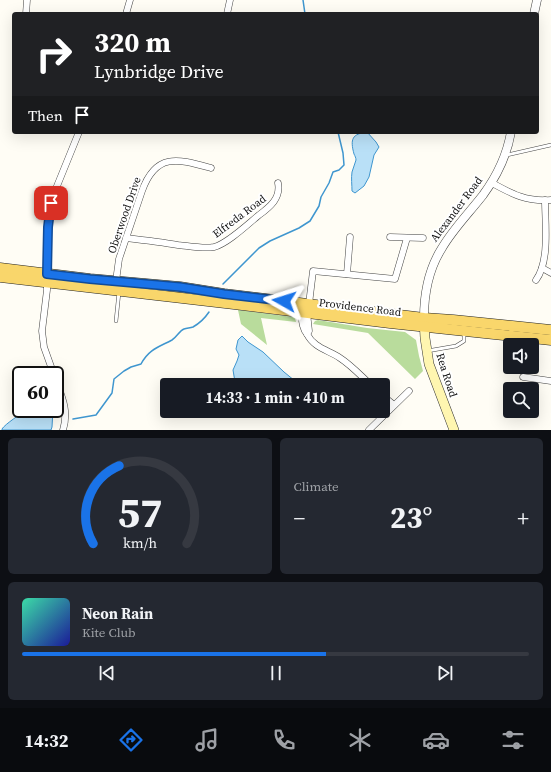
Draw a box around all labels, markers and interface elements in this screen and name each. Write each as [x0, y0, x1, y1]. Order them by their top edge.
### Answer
text: 320 m [94, 23, 171, 61]
icon: right [28, 28, 80, 80]
text: Lynbridge Drive [94, 59, 224, 84]
icon: arrive [71, 104, 93, 126]
text: Then [28, 105, 63, 126]
street label: Alexander Road [427, 173, 486, 245]
street label: Oberwood Drive [104, 175, 145, 255]
pin [34, 186, 68, 220]
street label: Elfreda Road [210, 191, 270, 241]
icon: arrive [40, 192, 62, 214]
position arrow [263, 280, 305, 322]
street label: Providence Road [318, 295, 403, 320]
map controls [503, 338, 539, 418]
button: sound [503, 338, 539, 374]
street label: Rea Road [432, 351, 461, 400]
speed limit sign: 60 [12, 366, 64, 418]
button: search [503, 382, 539, 418]
text: 14:33 · 1 min · 410 m [206, 387, 345, 408]
text: Climate [294, 478, 339, 495]
text: 57 [117, 484, 162, 541]
text: 23° [390, 497, 432, 538]
text: − [294, 503, 305, 533]
text: + [517, 503, 529, 533]
text: km/h [123, 533, 157, 553]
text: Neon Rain [82, 603, 153, 624]
text: Kite Club [82, 624, 135, 641]
icon: previous [96, 662, 118, 684]
icon: pause [265, 662, 287, 684]
icon: next [434, 662, 456, 684]
icon: directions [117, 726, 145, 754]
icon: music [193, 726, 221, 754]
icon: phone [270, 726, 298, 754]
icon: climate [346, 726, 374, 754]
icon: car [422, 726, 450, 754]
icon: filters [499, 726, 527, 754]
text: 14:32 [24, 728, 69, 753]

